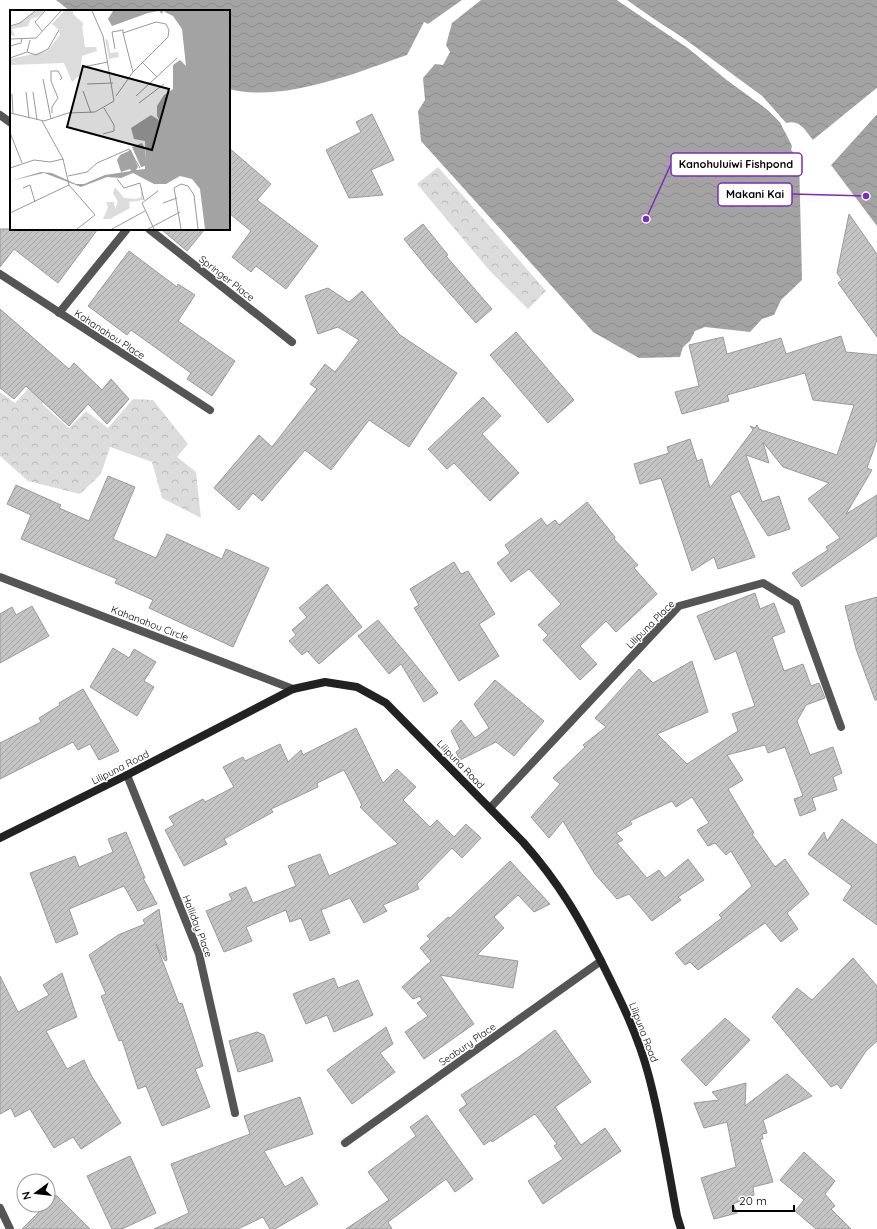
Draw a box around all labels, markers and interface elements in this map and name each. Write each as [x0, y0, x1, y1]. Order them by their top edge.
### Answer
inset map [10, 10, 230, 230]
callout: Kanohuluiwi Fishpond [671, 153, 802, 176]
text: Kanohuluiwi Fishpond [679, 157, 793, 171]
callout: Makani Kai [718, 183, 792, 206]
text: Makani Kai [726, 187, 784, 201]
street label: Springer Place [196, 253, 257, 304]
street label: Kahanahou Place [72, 307, 148, 362]
street label: Lilipuna Place [623, 597, 678, 651]
street label: Kahanahou Circle [109, 603, 191, 644]
street label: Lilipuna Road [434, 737, 487, 792]
street label: Lilipuna Road [89, 747, 151, 788]
street label: Halliday Place [180, 893, 215, 959]
street label: Lilipuna Road [626, 1000, 661, 1064]
street label: Seabury Place [436, 1020, 499, 1069]
north arrow [16, 1173, 56, 1213]
scale bar [733, 1187, 794, 1213]
text: N [19, 1190, 34, 1201]
text: 20 m [739, 1193, 767, 1208]

